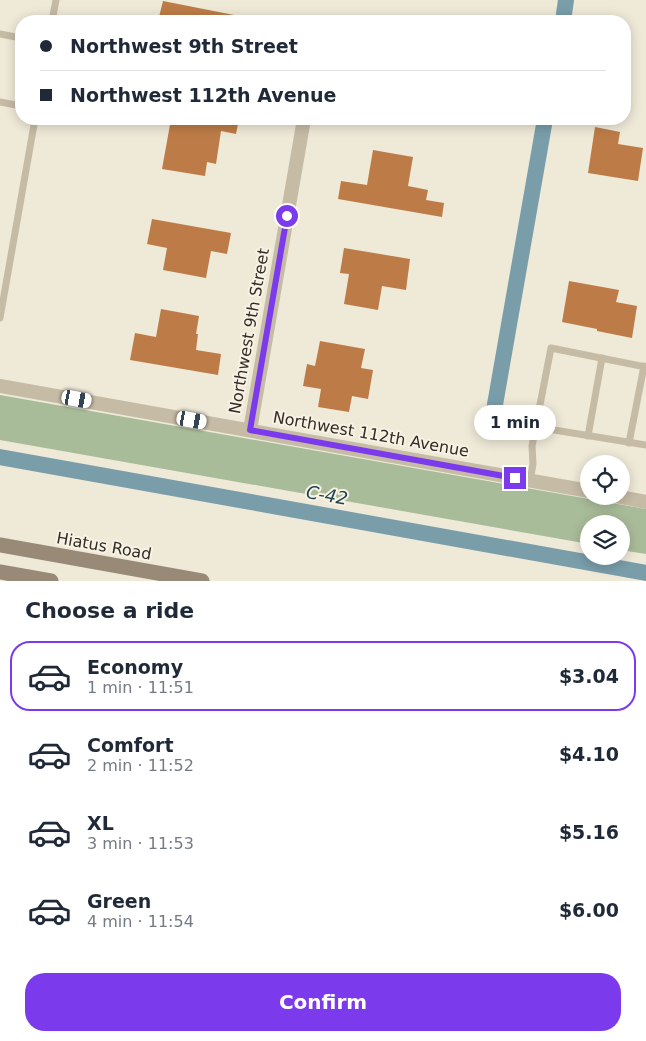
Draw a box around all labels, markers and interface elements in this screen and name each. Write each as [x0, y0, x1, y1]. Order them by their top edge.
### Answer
text: Northwest 9th Street [70, 35, 298, 57]
text: Northwest 112th Avenue [70, 84, 337, 106]
route start [276, 205, 298, 227]
street label: Northwest 9th Street [225, 247, 273, 415]
car [60, 389, 93, 409]
callout: 1 min [474, 406, 556, 440]
street label: Northwest 112th Avenue [271, 407, 471, 461]
car [175, 410, 208, 430]
text: 1 min [490, 413, 540, 432]
map controls [580, 455, 630, 565]
button: locate [580, 455, 630, 505]
route end [504, 467, 526, 489]
water label: C-42 [305, 481, 349, 509]
button: layers [580, 515, 630, 565]
street label: Hiatus Road [55, 528, 153, 564]
text: Choose a ride [25, 598, 194, 623]
icon: car [27, 654, 72, 699]
text: Economy [87, 656, 183, 678]
text: $3.04 [559, 665, 619, 687]
text: 1 min · 11:51 [87, 678, 194, 697]
icon: car [27, 732, 72, 777]
text: Comfort [87, 734, 174, 756]
text: $4.10 [559, 743, 619, 765]
text: 2 min · 11:52 [87, 756, 194, 775]
icon: car [27, 810, 72, 855]
text: XL [87, 812, 114, 834]
text: $5.16 [559, 821, 619, 843]
text: 3 min · 11:53 [87, 834, 194, 853]
icon: car [27, 888, 72, 933]
text: Green [87, 890, 151, 912]
text: $6.00 [559, 899, 619, 921]
text: 4 min · 11:54 [87, 912, 194, 931]
button: Confirm [25, 973, 621, 1031]

